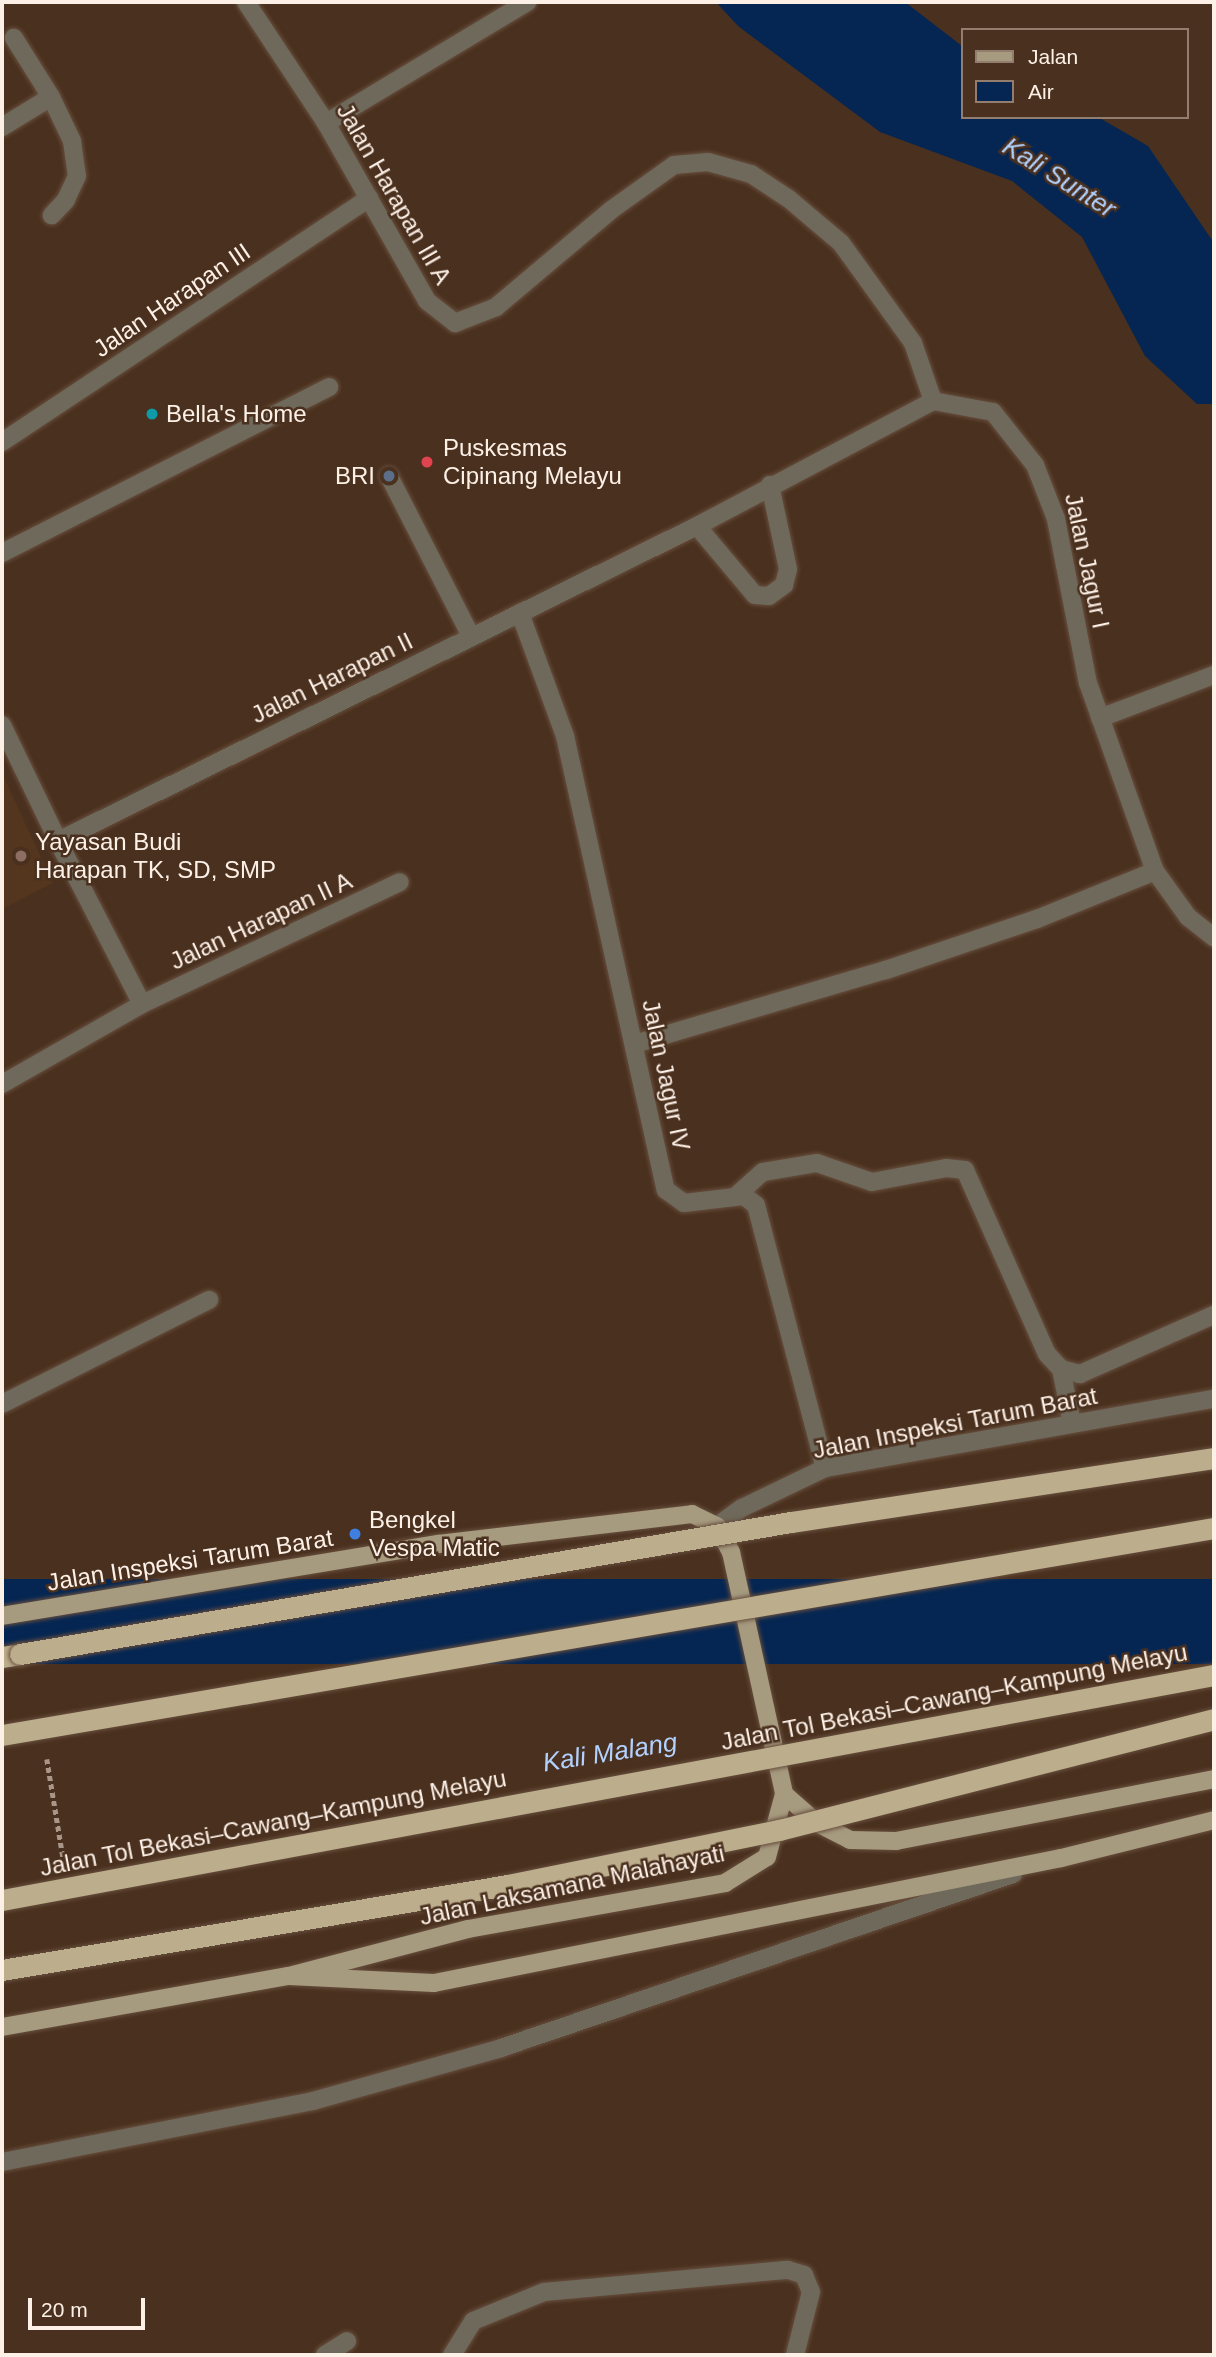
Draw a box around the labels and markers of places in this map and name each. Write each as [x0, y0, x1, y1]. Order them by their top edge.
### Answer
place label: Bella's Home [166, 400, 307, 428]
marker: Bella's Home [144, 406, 160, 422]
place label: Puskesmas Cipinang Melayu [443, 434, 622, 490]
marker: Puskesmas Cipinang Melayu [417, 452, 437, 472]
place label: BRI [335, 462, 375, 490]
marker: BRI [381, 468, 397, 484]
place label: Yayasan Budi Harapan TK, SD, SMP [35, 828, 276, 884]
marker: Yayasan Budi Harapan TK, SD, SMP [13, 848, 29, 864]
place label: Bengkel Vespa Matic [369, 1506, 500, 1562]
marker: Bengkel Vespa Matic [347, 1526, 363, 1542]

